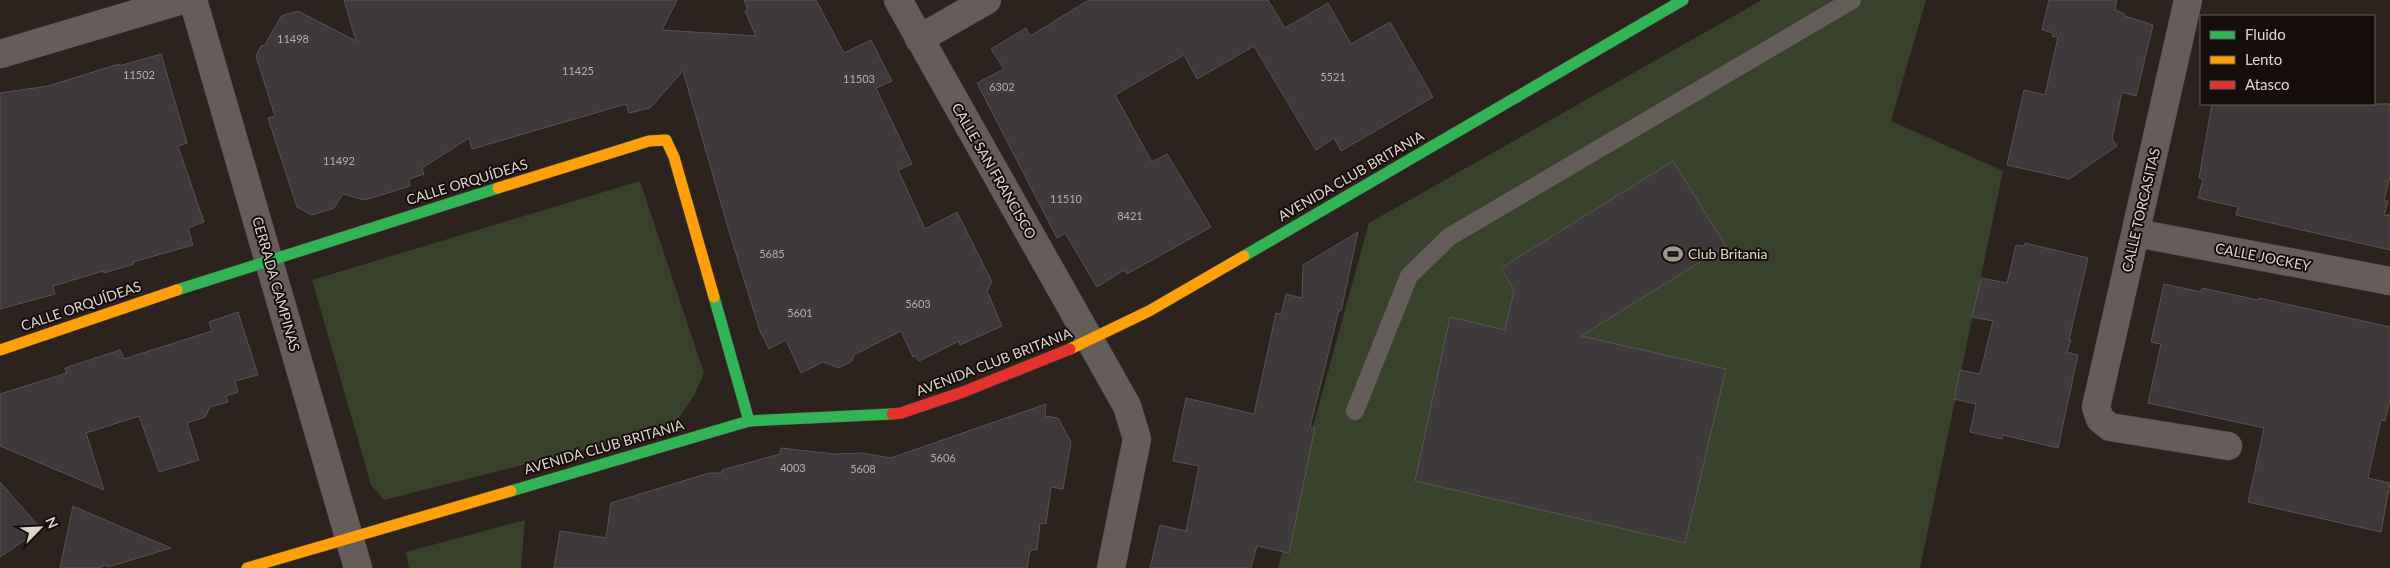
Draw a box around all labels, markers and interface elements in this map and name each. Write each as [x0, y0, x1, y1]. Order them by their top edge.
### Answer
legend [2200, 15, 2375, 105]
text: Fluido [2245, 25, 2286, 43]
house number: 11498 [277, 32, 309, 45]
text: Lento [2245, 50, 2282, 68]
house number: 11425 [562, 64, 594, 77]
house number: 11502 [123, 68, 155, 81]
house number: 5521 [1320, 70, 1346, 83]
house number: 11503 [843, 72, 875, 85]
text: Atasco [2245, 75, 2290, 93]
house number: 6302 [989, 80, 1015, 93]
street label: CALLE SAN FRANCISCO [949, 100, 1040, 242]
street label: AVENIDA CLUB BRITANIA [1275, 127, 1427, 224]
street label: CALLE TORCASITAS [2118, 146, 2163, 274]
house number: 11492 [323, 154, 355, 167]
street label: CALLE ORQUÍDEAS [404, 155, 530, 208]
house number: 11510 [1050, 192, 1083, 205]
house number: 8421 [1117, 209, 1143, 222]
street label: CERRADA CAMPINAS [249, 215, 304, 353]
street label: CALLE JOCKEY [2214, 239, 2313, 274]
sports icon: Club Britania [1662, 243, 1684, 265]
place label: Club Britania [1688, 245, 1767, 262]
house number: 5685 [759, 247, 785, 260]
street label: CALLE ORQUÍDEAS [19, 277, 143, 334]
house number: 5603 [905, 297, 931, 310]
house number: 5601 [787, 306, 813, 319]
street label: AVENIDA CLUB BRITANIA [913, 324, 1075, 399]
street label: AVENIDA CLUB BRITANIA [522, 415, 686, 478]
house number: 5606 [930, 451, 956, 464]
house number: 4003 [780, 461, 806, 474]
house number: 5608 [850, 462, 876, 475]
north arrow [15, 503, 65, 553]
text: N [42, 514, 62, 531]

